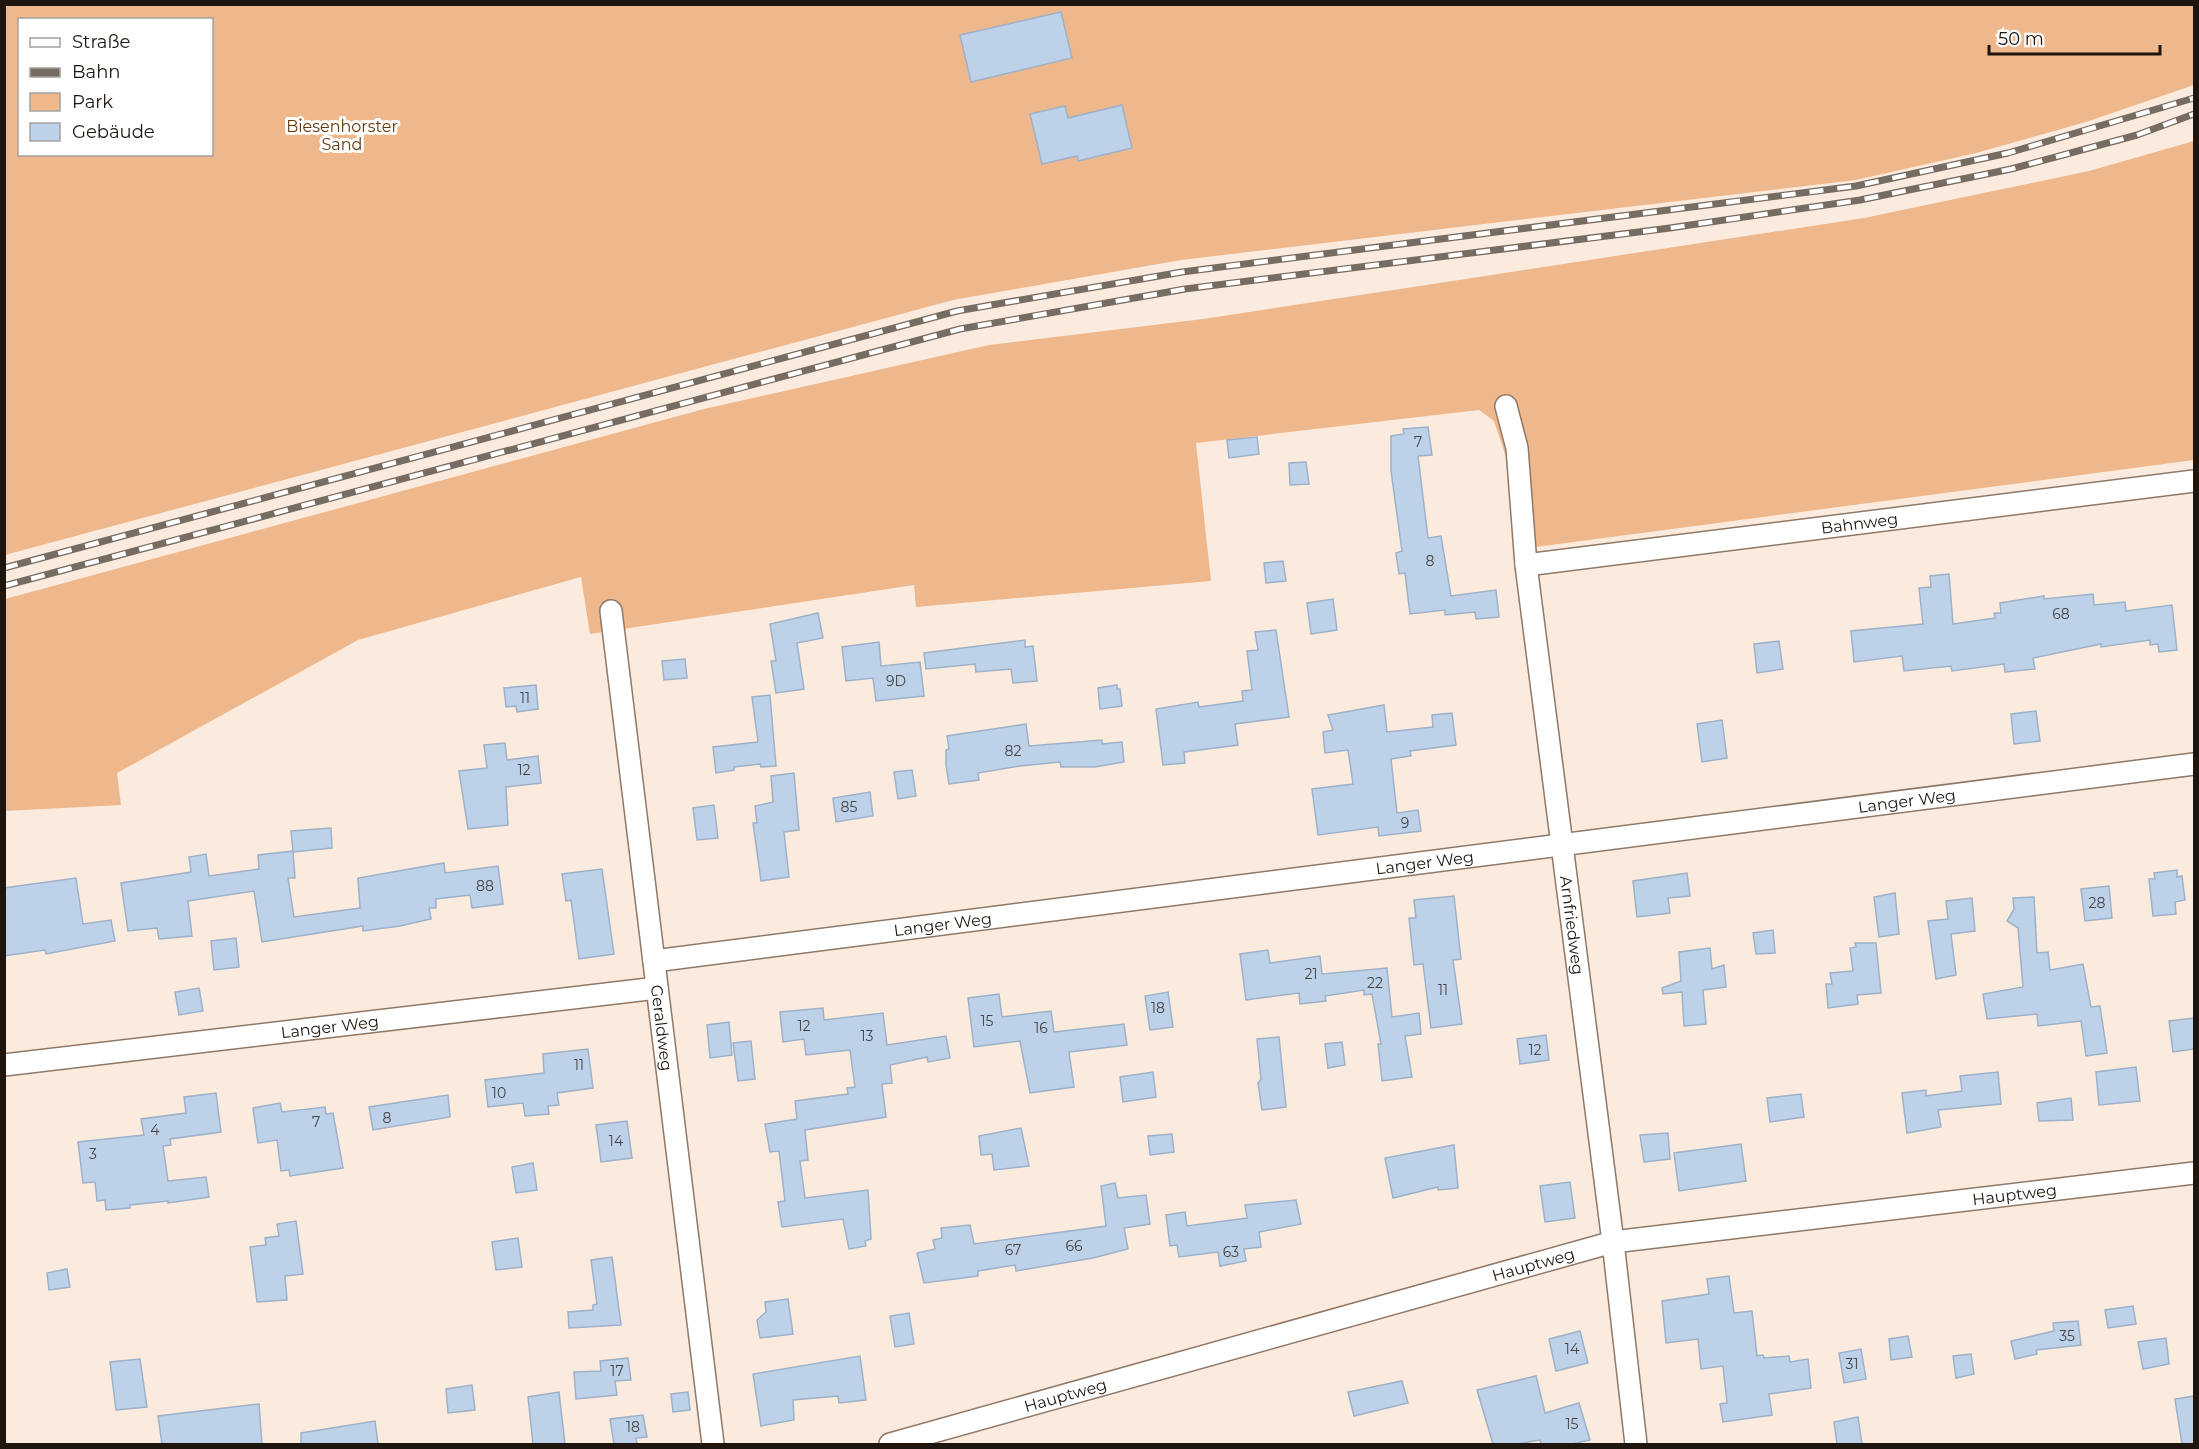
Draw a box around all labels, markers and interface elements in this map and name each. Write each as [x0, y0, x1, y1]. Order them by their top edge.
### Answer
legend [18, 18, 213, 156]
scale bar [1989, 18, 2160, 56]
text: 50 m [1998, 28, 2044, 50]
text: Straße [72, 31, 131, 53]
text: Bahn [72, 61, 121, 83]
text: Park [72, 91, 113, 113]
park label: Biesenhorster Sand [286, 117, 398, 154]
text: Gebäude [72, 121, 155, 143]
house number: 7 [1414, 433, 1422, 451]
street label: Bahnweg [1820, 509, 1899, 537]
house number: 8 [1426, 552, 1435, 570]
house number: 68 [2052, 605, 2070, 623]
house number: 9D [886, 672, 906, 690]
house number: 11 [520, 689, 530, 707]
house number: 82 [1005, 742, 1021, 760]
house number: 12 [517, 761, 531, 779]
street label: Langer Weg [1857, 785, 1957, 816]
house number: 85 [841, 798, 858, 816]
house number: 9 [1401, 814, 1409, 832]
street label: Langer Weg [1375, 847, 1475, 878]
street label: Arnfriedweg [1557, 875, 1588, 976]
house number: 88 [476, 877, 494, 895]
house number: 28 [2089, 894, 2106, 912]
street label: Langer Weg [893, 908, 993, 940]
house number: 21 [1304, 965, 1318, 983]
house number: 22 [1367, 974, 1383, 992]
house number: 11 [1438, 981, 1448, 999]
street label: Geraldweg [647, 984, 677, 1072]
house number: 18 [1151, 999, 1165, 1017]
street label: Langer Weg [280, 1011, 380, 1042]
house number: 15 [981, 1012, 994, 1030]
house number: 12 [797, 1017, 811, 1035]
house number: 16 [1034, 1019, 1048, 1037]
house number: 13 [861, 1027, 874, 1045]
house number: 12 [1528, 1041, 1542, 1059]
house number: 11 [574, 1056, 584, 1074]
house number: 10 [492, 1084, 506, 1102]
house number: 8 [383, 1109, 392, 1127]
house number: 7 [312, 1113, 320, 1131]
house number: 4 [150, 1121, 160, 1139]
house number: 14 [609, 1132, 624, 1150]
house number: 3 [89, 1145, 97, 1163]
street label: Hauptweg [1971, 1180, 2058, 1209]
house number: 66 [1065, 1237, 1083, 1255]
house number: 67 [1005, 1241, 1021, 1259]
house number: 63 [1223, 1243, 1239, 1261]
street label: Hauptweg [1490, 1244, 1577, 1285]
house number: 35 [2059, 1327, 2075, 1345]
house number: 14 [1565, 1340, 1580, 1358]
house number: 31 [1846, 1355, 1858, 1373]
house number: 17 [610, 1362, 624, 1380]
street label: Hauptweg [1022, 1374, 1109, 1416]
house number: 15 [1566, 1415, 1579, 1433]
house number: 18 [626, 1418, 640, 1436]

